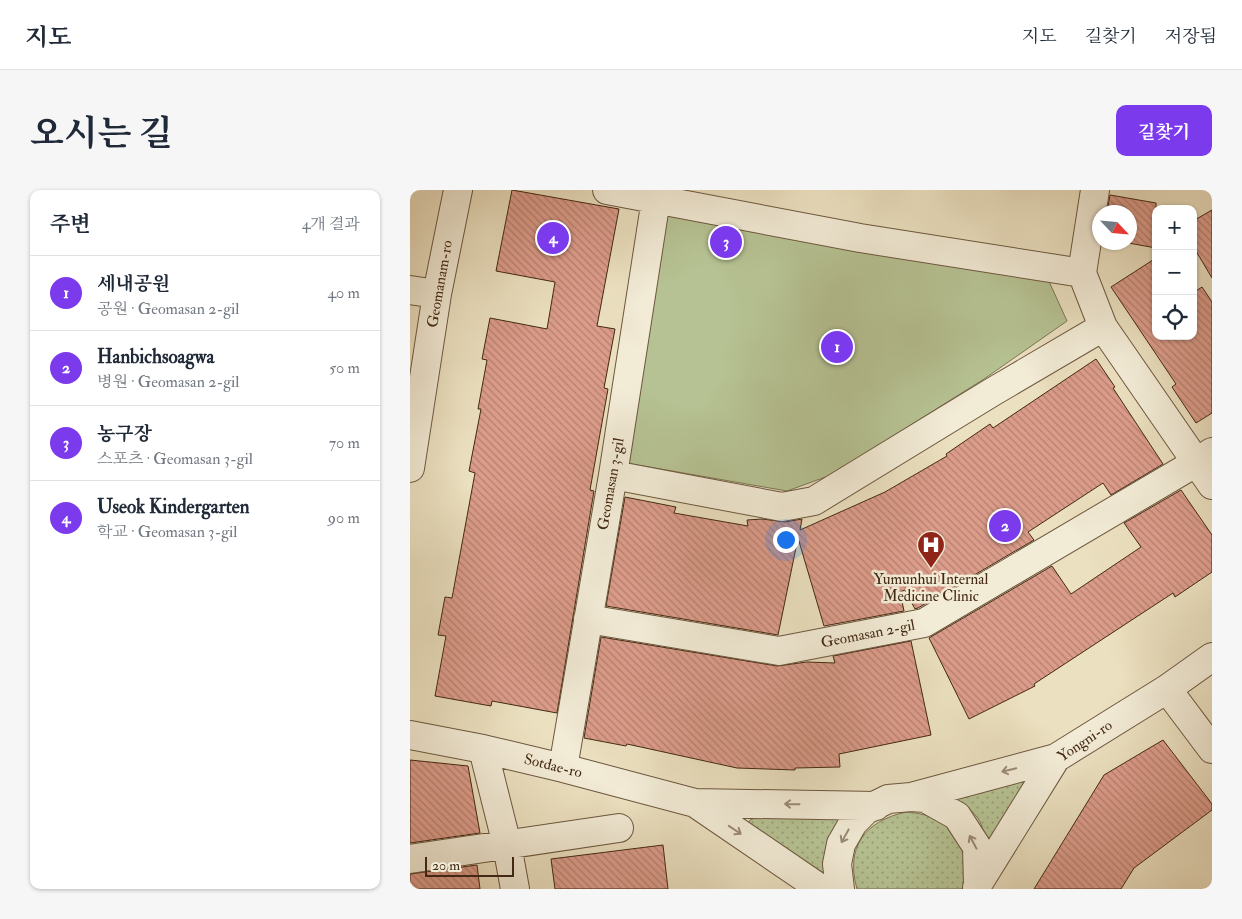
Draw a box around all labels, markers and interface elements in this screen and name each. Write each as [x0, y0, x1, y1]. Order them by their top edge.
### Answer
text: 지도 [25, 22, 71, 53]
text: 지도 [1022, 25, 1057, 48]
text: 길찾기 [1085, 25, 1137, 48]
text: 저장됨 [1165, 25, 1217, 48]
button: 길찾기 [1116, 105, 1212, 156]
text: 오시는 길 [30, 112, 173, 156]
north arrow [1092, 205, 1137, 250]
map controls [1152, 205, 1197, 340]
button: + [1152, 205, 1197, 250]
text: 주변 [50, 211, 91, 238]
text: 4개 결과 [302, 214, 360, 234]
pin: 4 [537, 219, 569, 257]
pin: 3 [710, 223, 742, 261]
street label: Geomanam-ro [423, 239, 457, 329]
button: − [1152, 250, 1197, 295]
text: 세내공원 [97, 272, 170, 296]
text: 1 [63, 283, 69, 303]
text: 40 m [327, 283, 360, 303]
button: locate [1152, 295, 1197, 340]
text: 공원 · Geomasan 2-gil [97, 299, 239, 319]
pin: 1 [821, 328, 853, 366]
text: Hanbichsoagwa [97, 345, 214, 369]
text: 2 [62, 358, 70, 378]
text: 50 m [329, 358, 360, 378]
text: 병원 · Geomasan 2-gil [97, 372, 239, 392]
text: 농구장 [97, 422, 152, 446]
text: 3 [63, 433, 69, 453]
text: 70 m [329, 433, 360, 453]
street label: Geomasan 3-gil [594, 436, 628, 532]
text: 스포츠 · Geomasan 3-gil [97, 449, 253, 469]
text: Useok Kindergarten [97, 495, 250, 519]
pin: 2 [989, 507, 1021, 545]
text: 4 [62, 508, 70, 528]
text: 90 m [328, 508, 360, 528]
text: 학교 · Geomasan 3-gil [97, 522, 237, 542]
your location [773, 527, 799, 553]
hospital icon: Yumunhui Internal Medicine Clinic [916, 530, 946, 569]
place label: Yumunhui Internal Medicine Clinic [874, 570, 988, 606]
street label: Geomasan 2-gil [819, 616, 917, 652]
street label: Yongni-ro [1054, 716, 1116, 766]
street label: Sotdae-ro [522, 750, 584, 782]
one-way arrow [1001, 766, 1017, 775]
one-way arrow [784, 800, 800, 809]
one-way arrow [728, 825, 742, 835]
one-way arrow [840, 829, 850, 843]
one-way arrow [968, 834, 978, 849]
scale bar [425, 854, 514, 877]
text: 20 m [432, 857, 460, 874]

